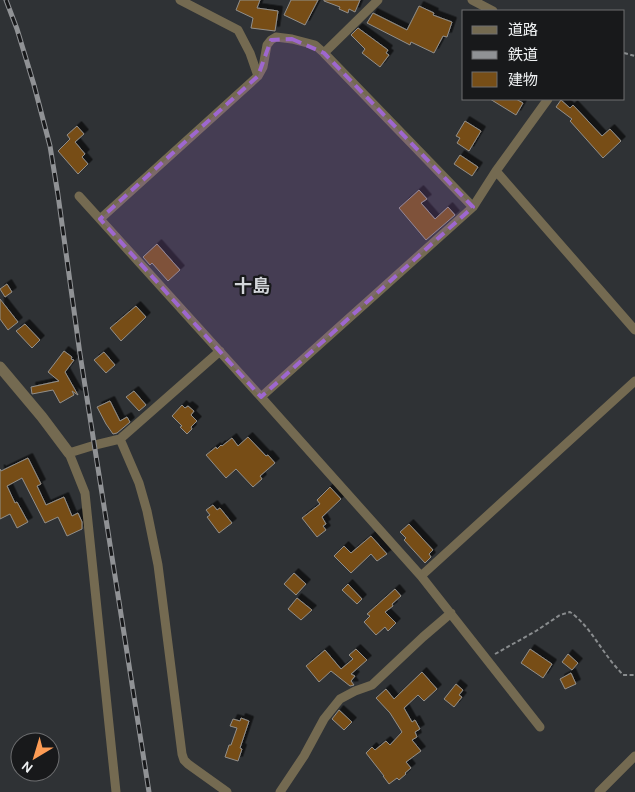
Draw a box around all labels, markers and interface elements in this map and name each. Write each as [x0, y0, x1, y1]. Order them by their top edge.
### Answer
legend [462, 10, 625, 100]
text: 道路 [508, 21, 538, 39]
text: 鉄道 [508, 46, 538, 64]
text: 建物 [508, 71, 538, 89]
district label: 十島 [234, 275, 270, 297]
north arrow [10, 732, 60, 782]
text: N [18, 757, 36, 777]

